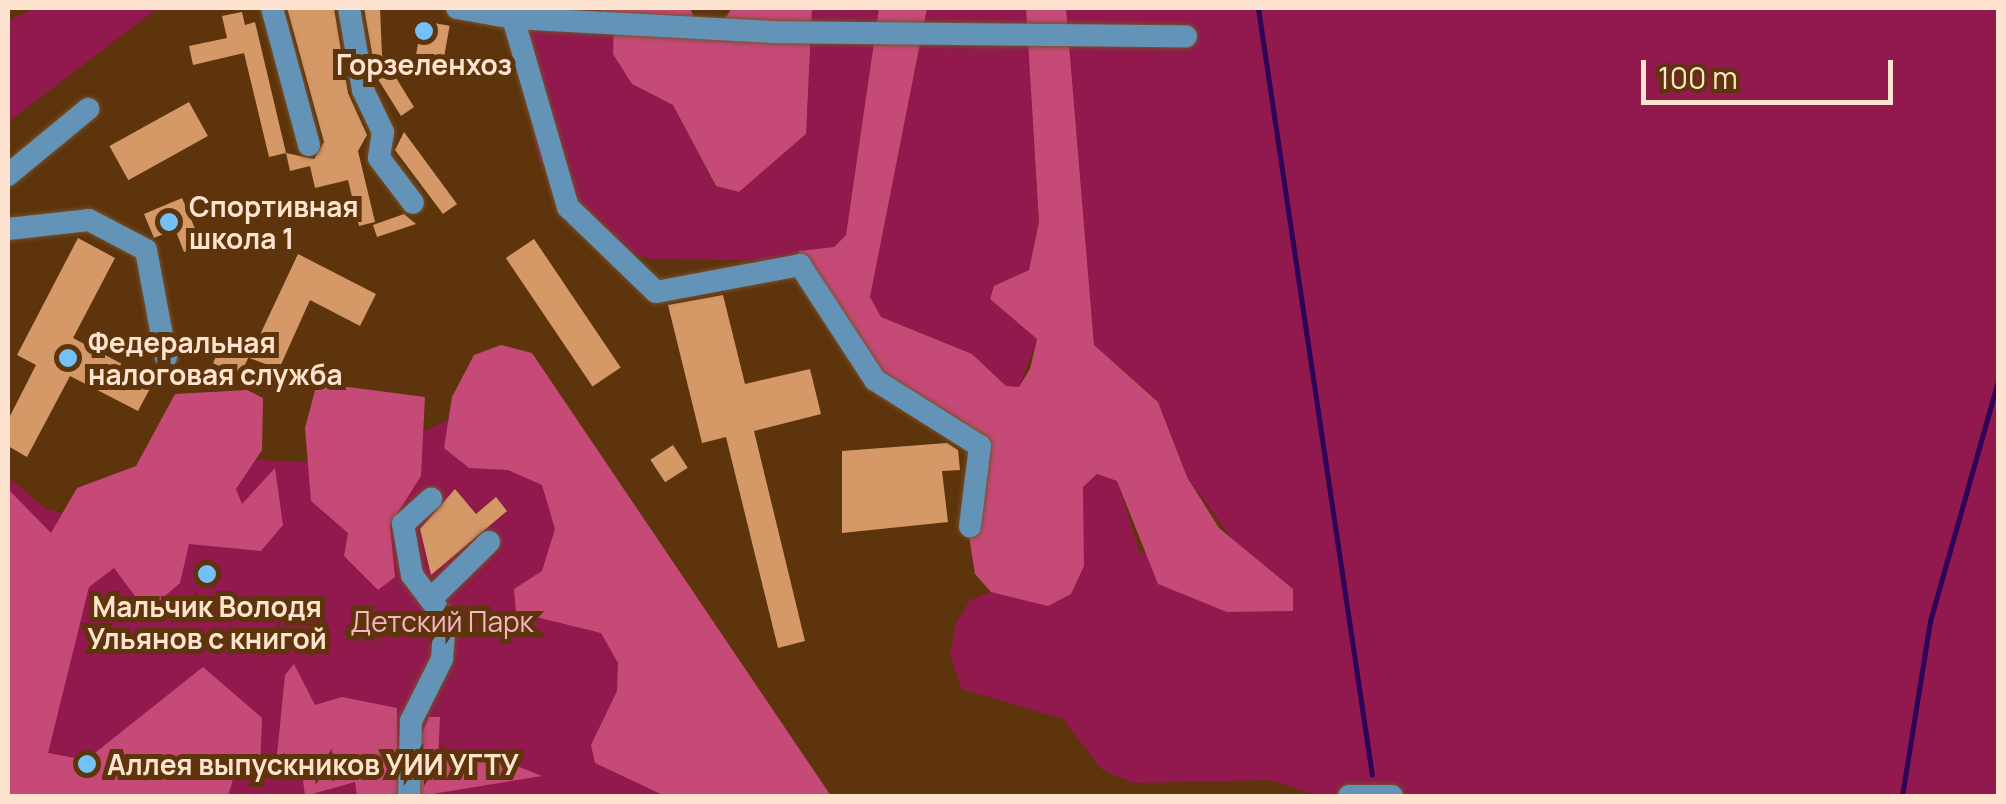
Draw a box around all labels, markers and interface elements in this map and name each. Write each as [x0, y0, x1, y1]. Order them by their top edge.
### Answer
marker: Горзеленхоз [413, 20, 435, 42]
scale bar [1646, 40, 1898, 102]
place label: Горзеленхоз [336, 47, 512, 81]
text: 100 m [1658, 57, 1738, 98]
place label: Спортивная школа 1 [189, 189, 359, 255]
marker: Спортивная школа 1 [158, 211, 180, 233]
place label: Федеральная налоговая служба [88, 325, 343, 391]
marker: Федеральная налоговая служба [57, 347, 79, 369]
marker: Мальчик Володя Ульянов с книгой [196, 563, 218, 585]
place label: Мальчик Володя Ульянов с книгой [87, 589, 327, 655]
park label: Детский Парк [351, 604, 533, 638]
place label: Аллея выпускников УИИ УГТУ [107, 747, 519, 781]
marker: Аллея выпускников УИИ УГТУ [76, 753, 98, 775]

